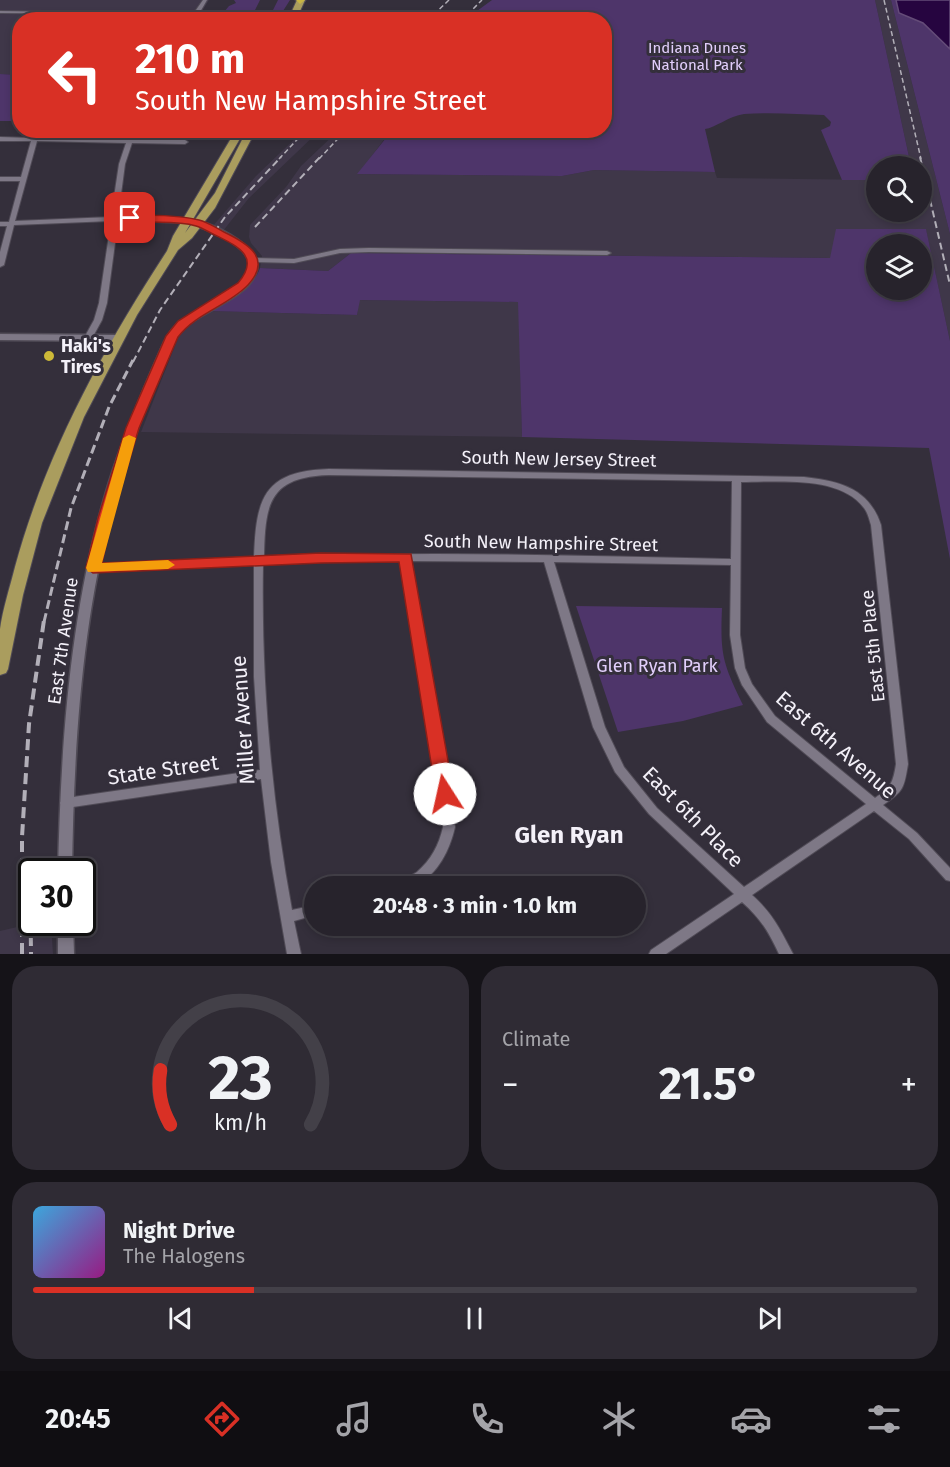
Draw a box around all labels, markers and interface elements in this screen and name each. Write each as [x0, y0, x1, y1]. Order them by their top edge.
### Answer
text: 210 m [135, 34, 245, 84]
icon: left [36, 36, 114, 114]
park label: Indiana Dunes National Park [648, 39, 746, 74]
text: South New Hampshire Street [135, 85, 487, 117]
map controls [866, 156, 932, 300]
button: search [866, 156, 932, 222]
pin [104, 192, 155, 243]
icon: arrive [113, 201, 146, 234]
button: layers [866, 234, 932, 300]
place label: Haki's Tires [61, 335, 111, 378]
marker: Haki's Tires [42, 349, 56, 363]
street label: South New Jersey Street [461, 446, 657, 472]
street label: South New Hampshire Street [424, 530, 659, 556]
street label: East 7th Avenue [43, 576, 83, 706]
street label: East 5th Place [856, 589, 890, 703]
street label: Miller Avenue [226, 655, 260, 785]
park label: Glen Ryan Park [596, 655, 719, 677]
street label: East 6th Avenue [770, 685, 902, 805]
street label: State Street [106, 749, 220, 791]
street label: East 6th Place [637, 761, 749, 873]
position arrow [413, 762, 477, 826]
district label: Glen Ryan [515, 821, 623, 849]
speed limit sign: 30 [18, 858, 96, 936]
text: 20:48 · 3 min · 1.0 km [373, 892, 577, 919]
text: Climate [502, 1027, 570, 1051]
text: 23 [208, 1041, 273, 1116]
text: 21.5° [659, 1057, 760, 1111]
text: − [502, 1065, 519, 1105]
text: + [901, 1065, 917, 1105]
text: km/h [214, 1110, 267, 1136]
text: Night Drive [123, 1217, 235, 1244]
text: The Halogens [123, 1244, 245, 1268]
icon: previous [164, 1302, 197, 1335]
icon: pause [458, 1302, 491, 1335]
icon: next [753, 1302, 786, 1335]
icon: directions [201, 1398, 243, 1440]
icon: music [333, 1398, 375, 1440]
icon: phone [466, 1398, 508, 1440]
icon: climate [598, 1398, 640, 1440]
icon: car [730, 1398, 772, 1440]
icon: filters [863, 1398, 905, 1440]
text: 20:45 [45, 1403, 111, 1435]

